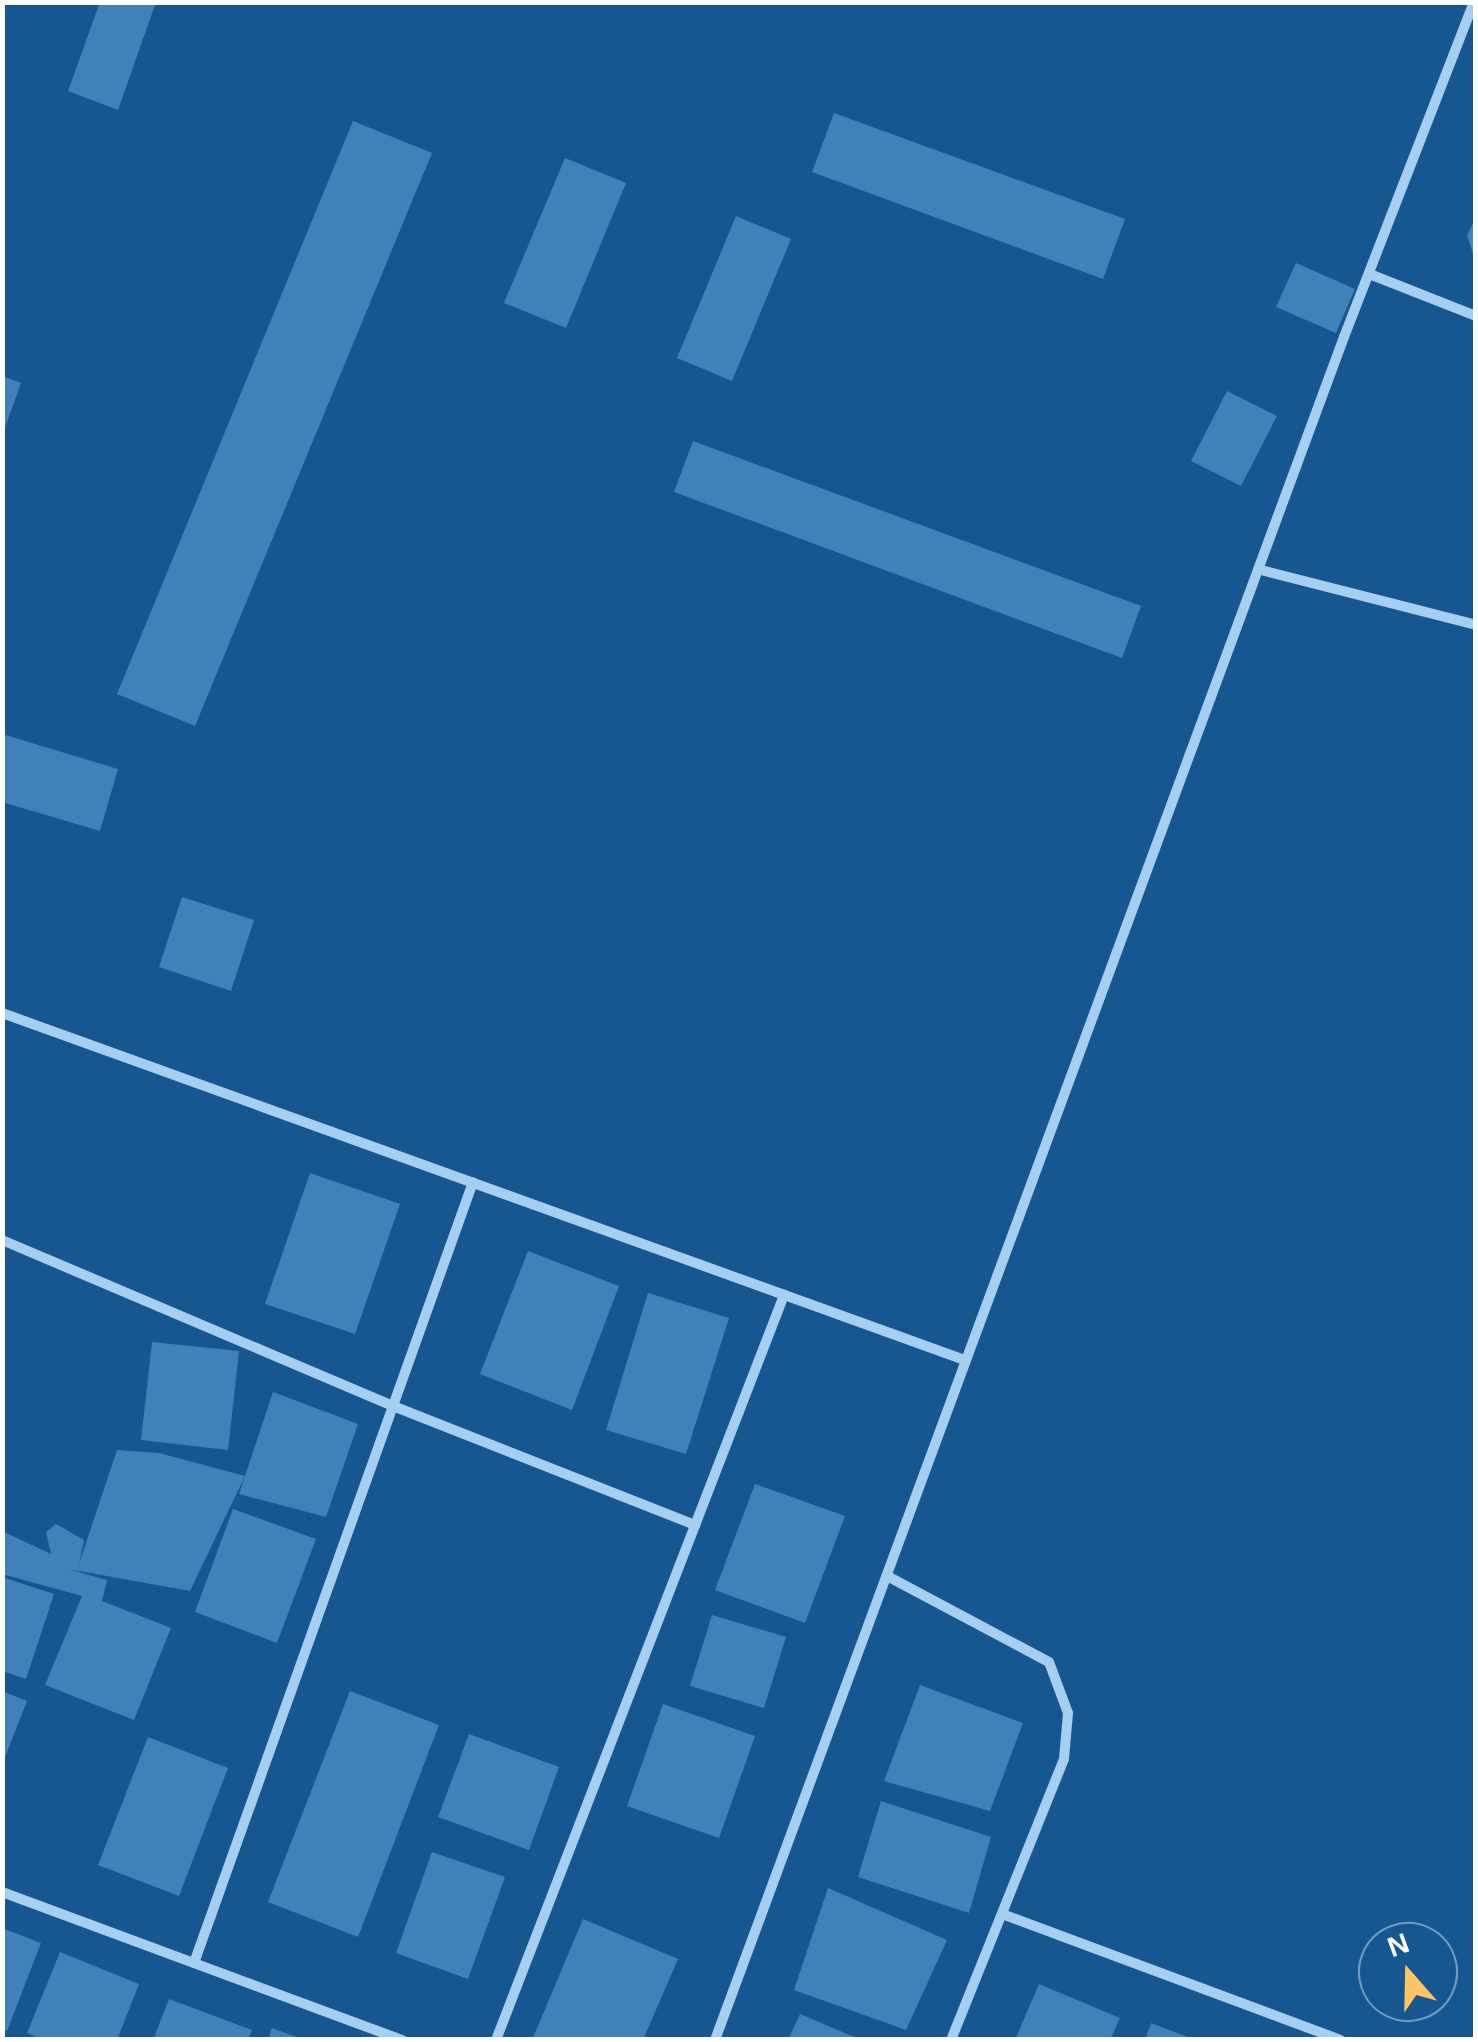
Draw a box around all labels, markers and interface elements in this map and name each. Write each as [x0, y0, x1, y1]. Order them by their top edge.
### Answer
north arrow [1358, 1922, 1458, 2022]
text: N [1383, 1927, 1413, 1963]

